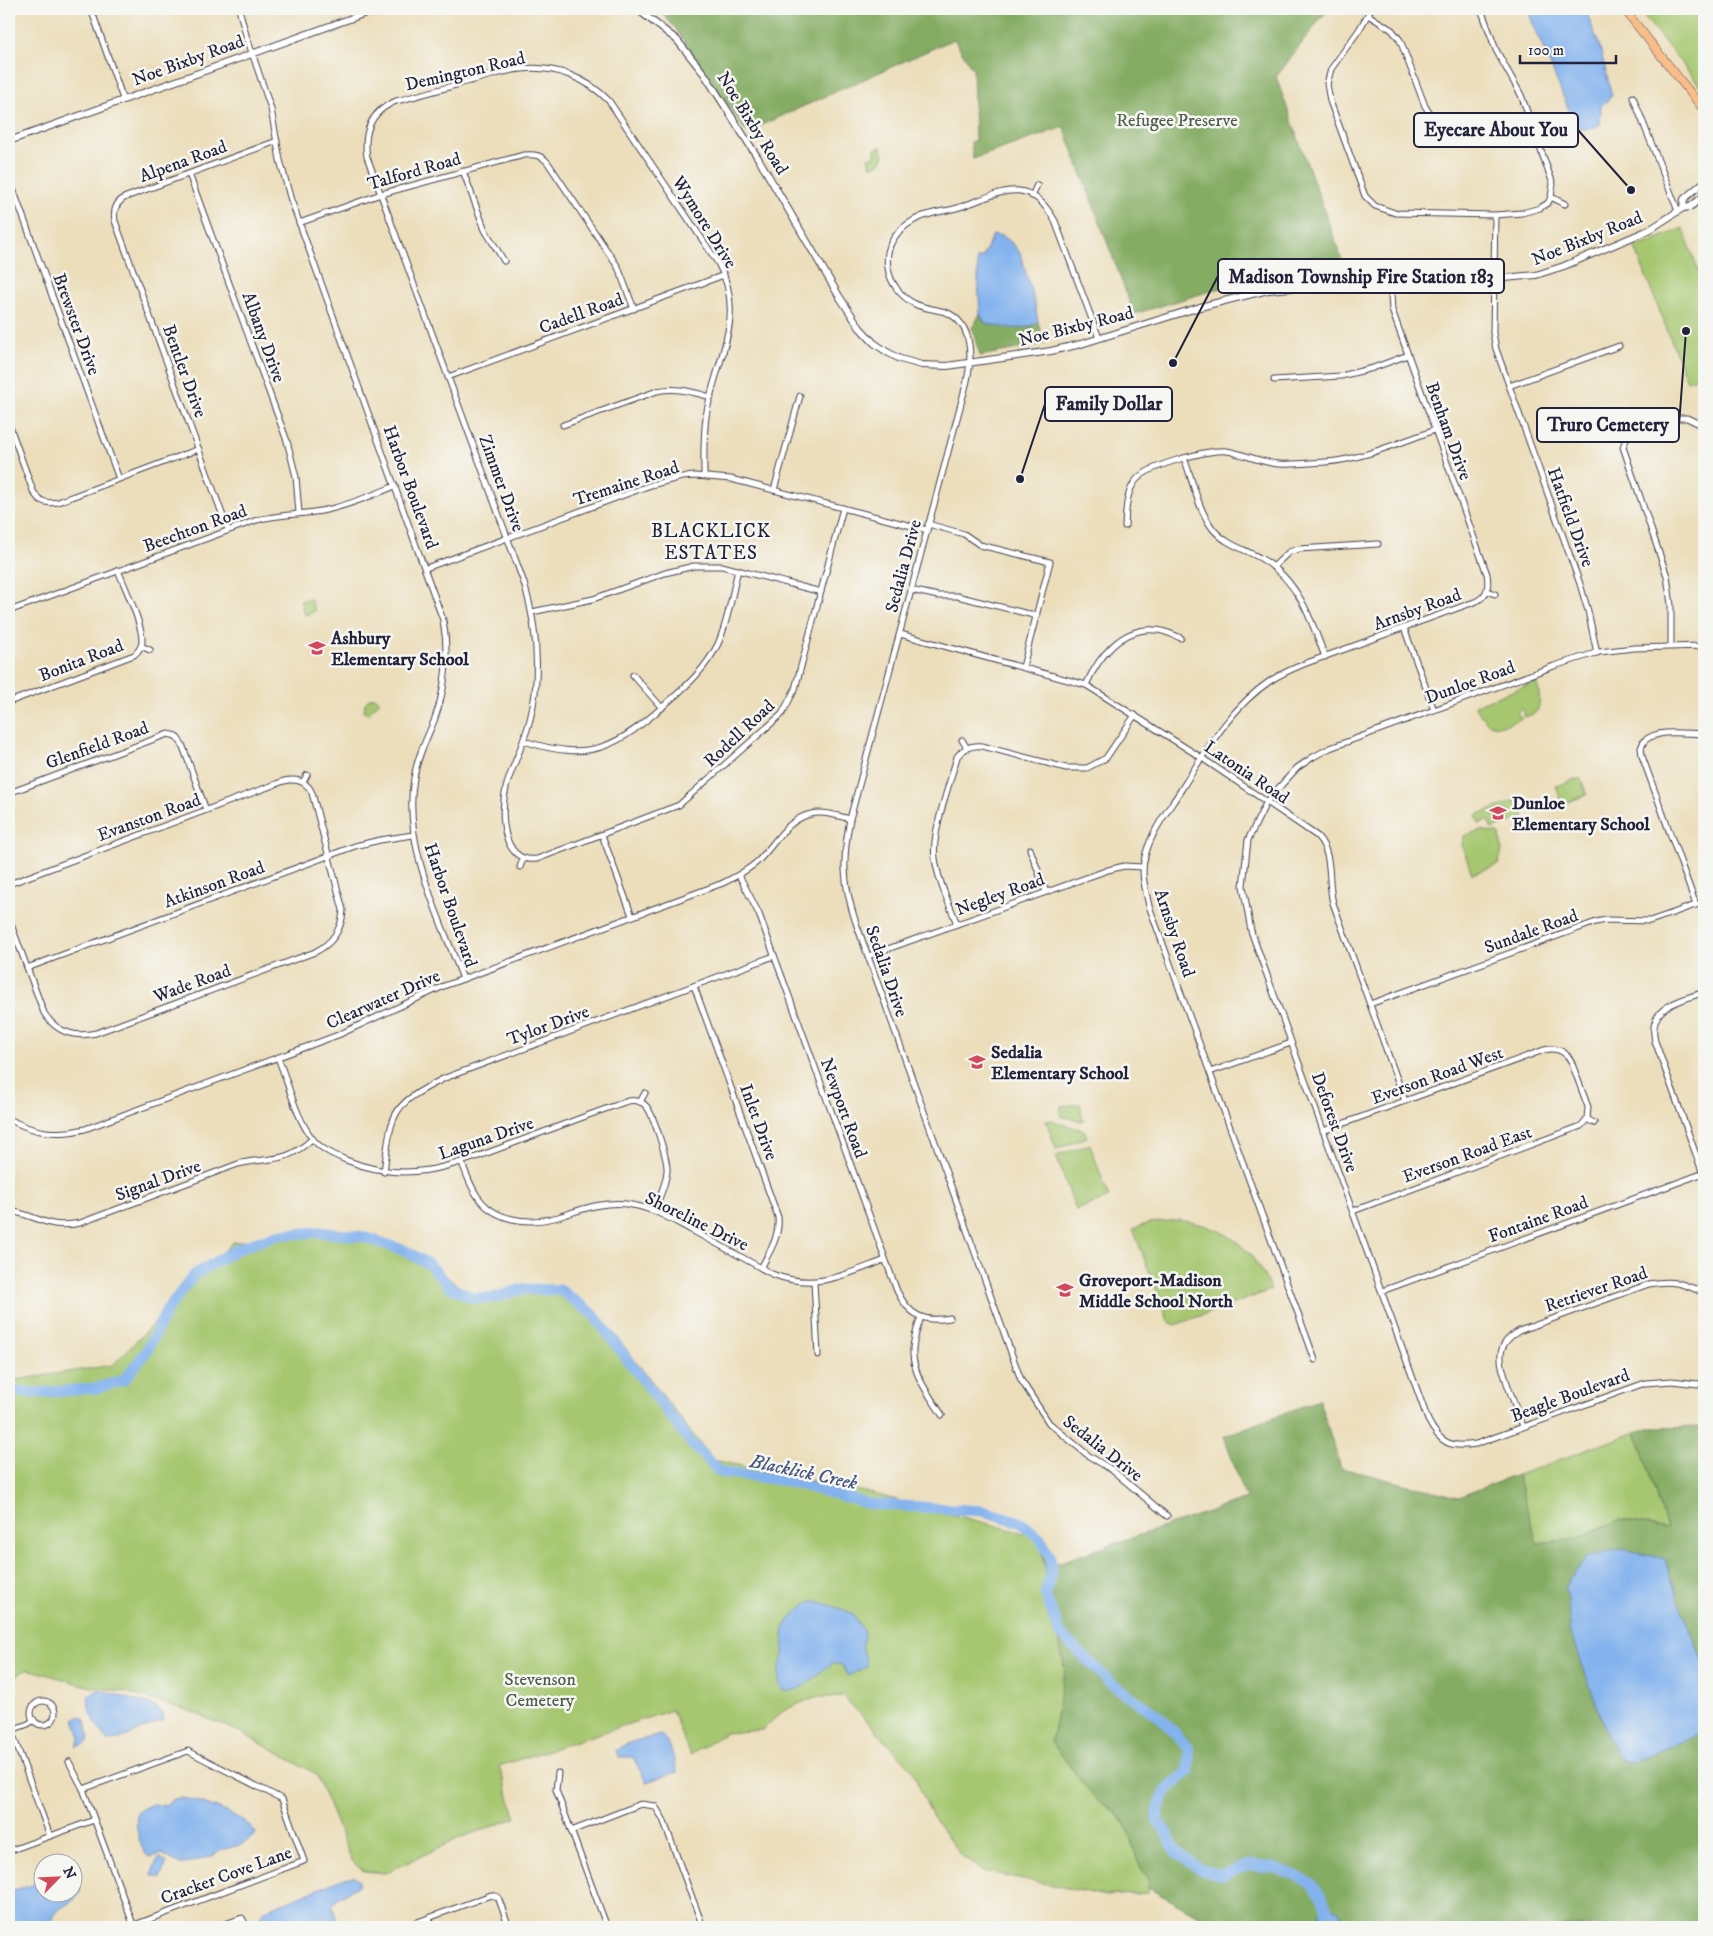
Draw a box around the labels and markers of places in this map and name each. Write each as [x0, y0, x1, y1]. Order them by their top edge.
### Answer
callout: Eyecare About You [1414, 113, 1578, 147]
callout: Madison Township Fire Station 183 [1218, 259, 1504, 293]
callout: Family Dollar [1045, 387, 1172, 421]
callout: Truro Cemetery [1537, 408, 1679, 442]
place label: Ashbury Elementary School [330, 628, 469, 671]
school or university icon: Ashbury Elementary School [307, 638, 327, 658]
place label: Dunloe Elementary School [1512, 793, 1650, 836]
school or university icon: Dunloe Elementary School [1488, 803, 1508, 823]
place label: Sedalia Elementary School [991, 1042, 1129, 1085]
school or university icon: Sedalia Elementary School [967, 1052, 987, 1072]
place label: Groveport-Madison Middle School North [1079, 1270, 1234, 1313]
school or university icon: Groveport-Madison Middle School North [1055, 1280, 1075, 1300]

